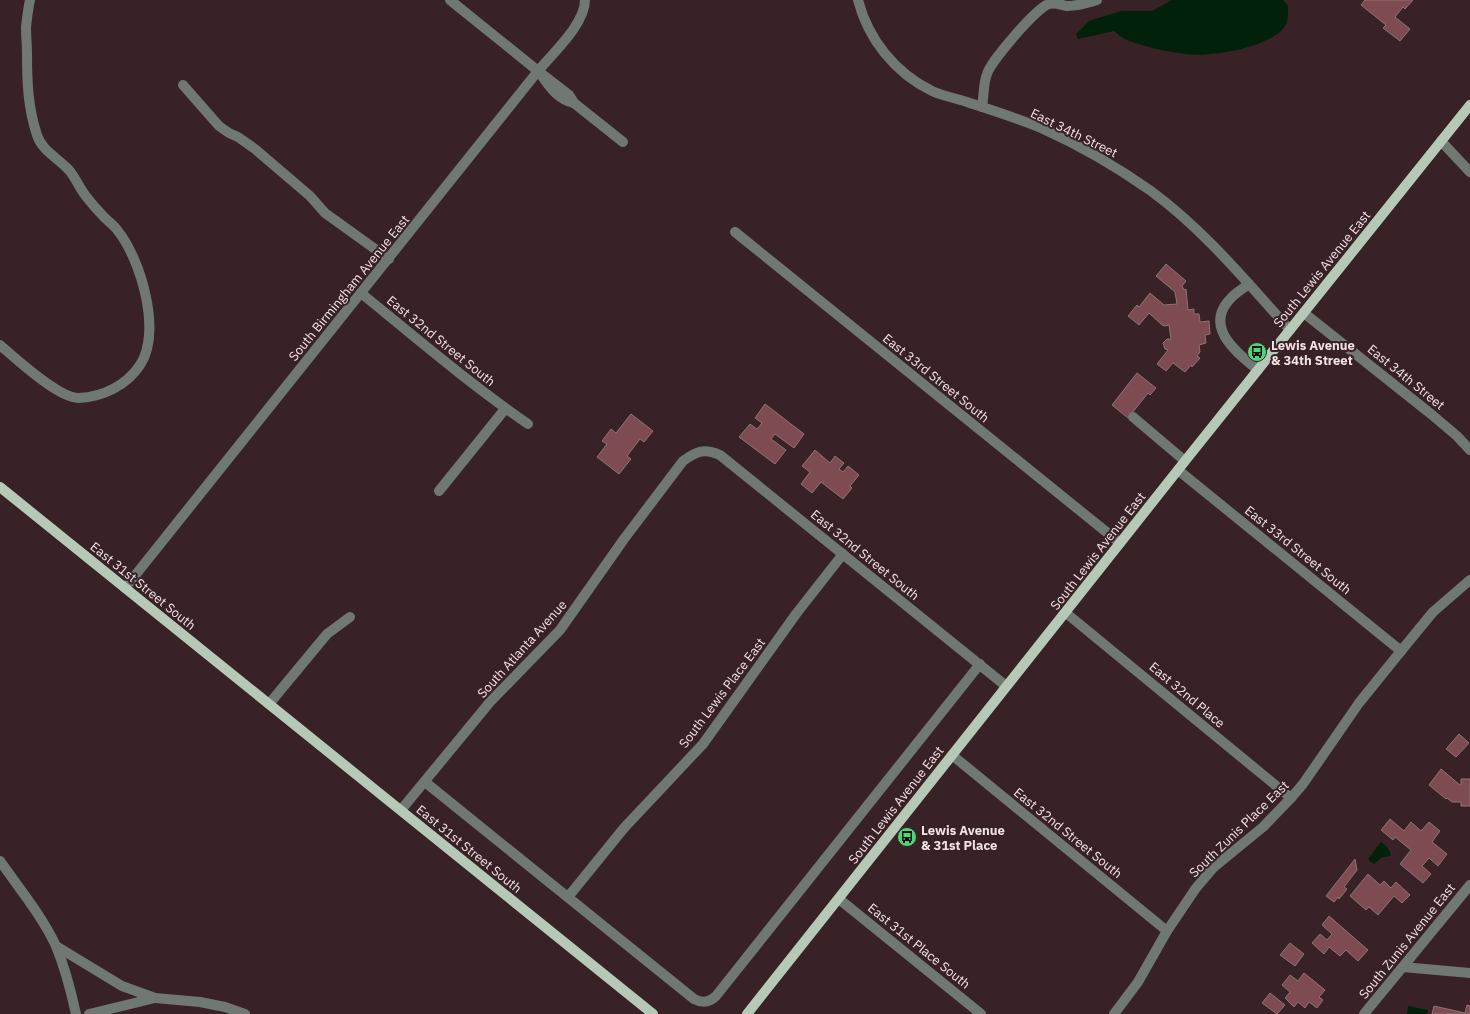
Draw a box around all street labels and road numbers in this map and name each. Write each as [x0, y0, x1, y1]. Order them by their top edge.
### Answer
street label: East 34th Street [1028, 105, 1120, 161]
street label: South Lewis Avenue East [1270, 207, 1374, 331]
street label: South Birmingham Avenue East [285, 211, 413, 365]
street label: East 32nd Street South [383, 292, 499, 390]
street label: East 33rd Street South [879, 330, 993, 426]
street label: East 34th Street [1364, 341, 1448, 413]
street label: South Lewis Avenue East [1047, 489, 1149, 613]
street label: East 33rd Street South [1241, 502, 1355, 598]
street label: East 32nd Street South [807, 506, 923, 604]
street label: East 31st Street South [87, 538, 199, 634]
street label: South Atlanta Avenue [474, 597, 570, 701]
street label: South Lewis Place East [675, 635, 769, 751]
street label: East 32nd Place [1146, 658, 1228, 732]
street label: South Lewis Avenue East [845, 743, 947, 867]
street label: South Zunis Place East [1185, 777, 1293, 881]
street label: East 32nd Street South [1010, 784, 1126, 882]
street label: East 31st Street South [413, 801, 525, 897]
street label: South Zunis Avenue East [1355, 880, 1459, 1002]
street label: East 31st Place South [864, 899, 974, 993]

